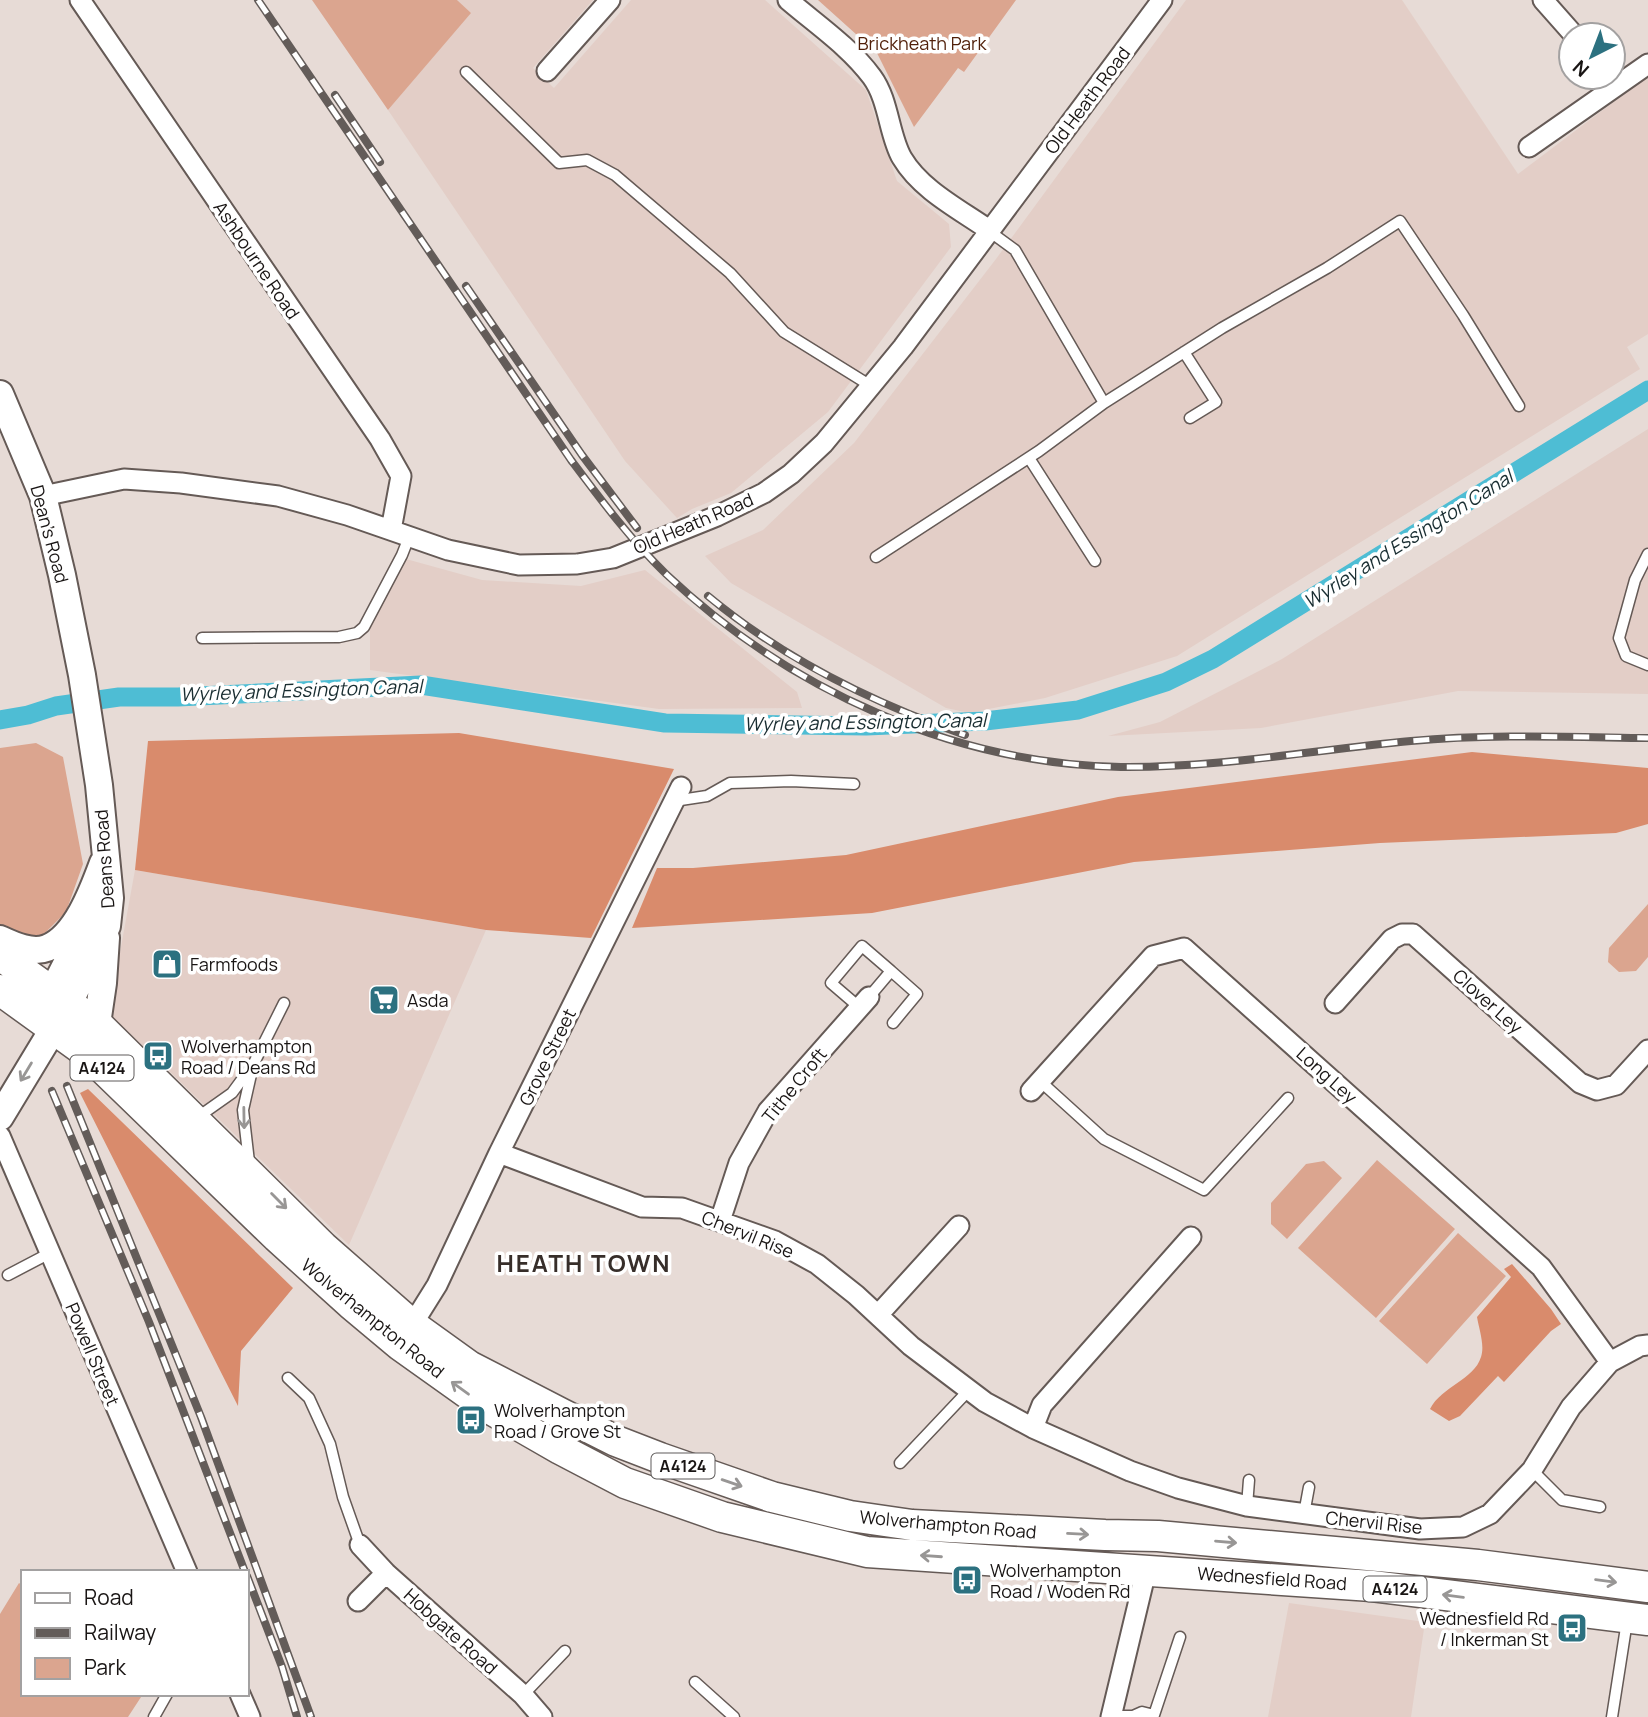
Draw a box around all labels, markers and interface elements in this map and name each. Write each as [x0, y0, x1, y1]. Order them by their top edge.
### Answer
north arrow [1557, 21, 1627, 91]
park label: Brickheath Park [857, 31, 988, 55]
street label: Old Heath Road [1039, 42, 1135, 158]
text: N [1567, 54, 1594, 83]
street label: Ashbourne Road [209, 196, 305, 324]
water label: Wyrley and Essington Canal [1298, 462, 1520, 614]
street label: Dean's Road [25, 482, 75, 586]
street label: Old Heath Road [629, 487, 757, 559]
water label: Wyrley and Essington Canal [179, 673, 425, 707]
water label: Wyrley and Essington Canal [744, 707, 989, 737]
street label: Deans Road [89, 809, 119, 909]
shop icon: Farmfoods [150, 947, 184, 981]
place label: Farmfoods [190, 952, 278, 976]
street label: Clover Ley [1448, 963, 1528, 1039]
supermarket icon: Asda [367, 983, 401, 1017]
place label: Asda [407, 988, 449, 1012]
street label: Grove Street [513, 1005, 581, 1109]
place label: Wolverhampton Road / Deans Rd [181, 1034, 316, 1079]
bus stop icon: Wolverhampton Road / Deans Rd [141, 1039, 175, 1073]
street label: Long Ley [1292, 1041, 1363, 1109]
street label: Tithe Croft [756, 1042, 832, 1128]
road number: A4124 [70, 1056, 134, 1080]
one-way arrow [19, 1062, 33, 1082]
one-way arrow [237, 1106, 251, 1129]
one-way arrow [270, 1193, 287, 1210]
street label: Chervil Rise [698, 1205, 798, 1263]
district label: HEATH TOWN [496, 1246, 672, 1279]
street label: Wolverhampton Road [296, 1253, 450, 1383]
street label: Powell Street [60, 1299, 126, 1409]
one-way arrow [451, 1381, 470, 1396]
place label: Wolverhampton Road / Grove St [494, 1398, 625, 1443]
bus stop icon: Wolverhampton Road / Grove St [454, 1403, 488, 1437]
road number: A4124 [652, 1454, 714, 1478]
one-way arrow [721, 1478, 743, 1490]
street label: Wolverhampton Road [859, 1504, 1037, 1544]
street label: Chervil Rise [1324, 1505, 1424, 1539]
one-way arrow [1066, 1528, 1089, 1541]
one-way arrow [1214, 1536, 1237, 1549]
one-way arrow [920, 1549, 943, 1562]
place label: Wolverhampton Road / Woden Rd [990, 1558, 1130, 1603]
street label: Wednesfield Road [1196, 1561, 1348, 1595]
bus stop icon: Wolverhampton Road / Woden Rd [950, 1563, 984, 1597]
legend [21, 1570, 248, 1696]
one-way arrow [1594, 1574, 1617, 1587]
road number: A4124 [1364, 1576, 1426, 1602]
text: Road [84, 1583, 134, 1611]
street label: Hobgate Road [399, 1583, 503, 1679]
one-way arrow [1443, 1589, 1465, 1602]
place label: Wednesfield Rd / Inkerman St [1420, 1606, 1549, 1651]
bus stop icon: Wednesfield Rd / Inkerman St [1555, 1611, 1589, 1645]
text: Railway [84, 1618, 156, 1646]
text: Park [84, 1653, 126, 1681]

